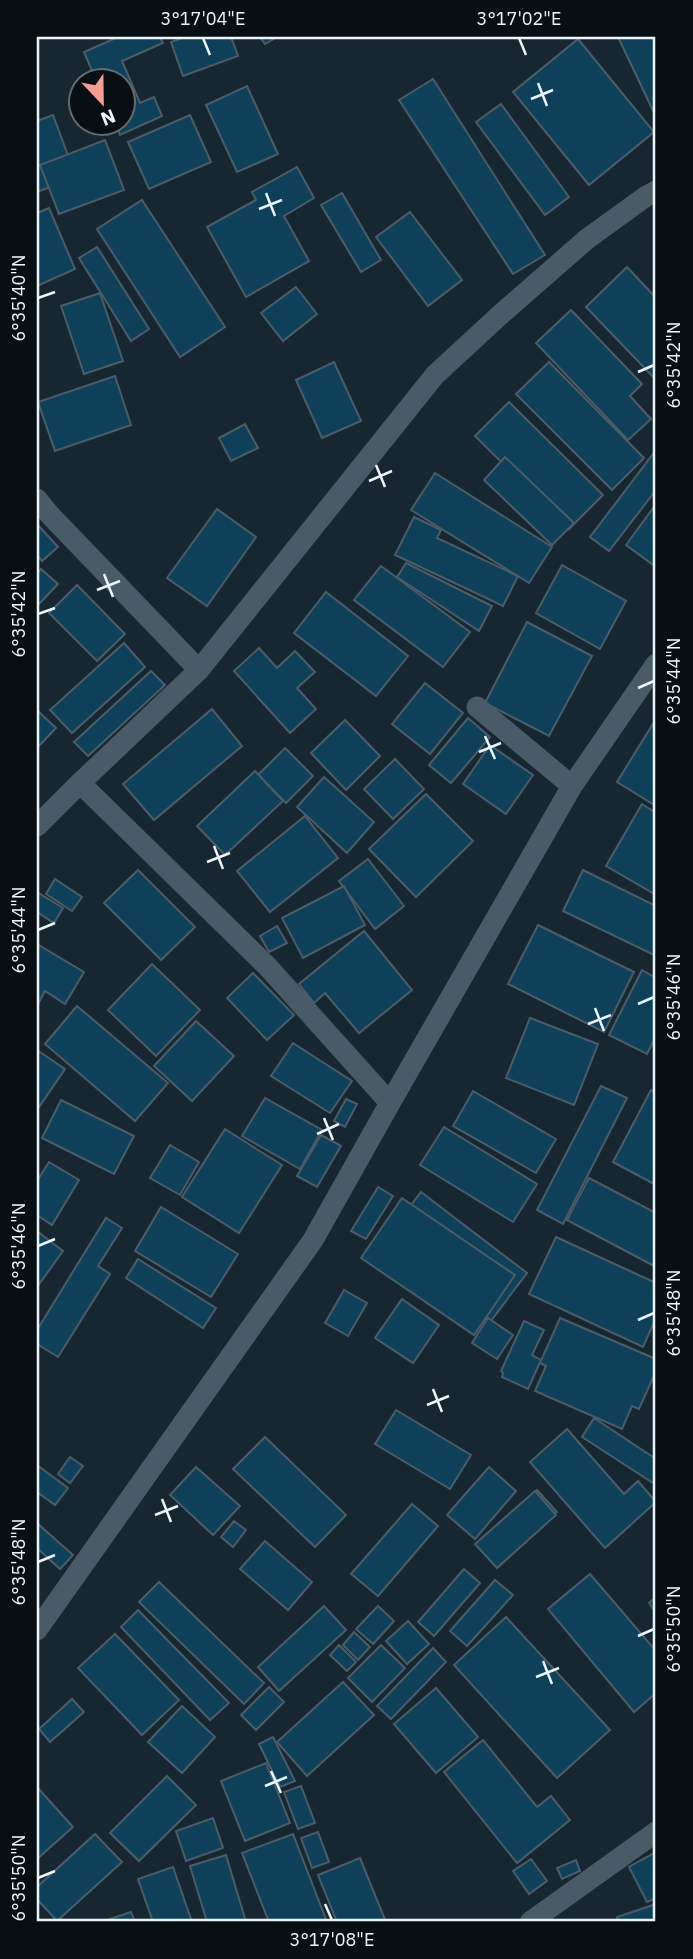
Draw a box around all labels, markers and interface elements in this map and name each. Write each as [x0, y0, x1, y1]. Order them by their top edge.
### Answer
text: 3°17'04"E [161, 7, 245, 30]
text: 3°17'02"E [477, 7, 561, 30]
north arrow [66, 66, 136, 136]
text: N [97, 104, 119, 131]
text: 6°35'40"N [7, 254, 30, 342]
text: 6°35'42"N [662, 321, 685, 409]
text: 6°35'42"N [7, 570, 30, 658]
text: 6°35'44"N [662, 637, 685, 725]
text: 6°35'44"N [7, 886, 30, 974]
text: 6°35'46"N [662, 953, 685, 1041]
text: 6°35'46"N [7, 1202, 30, 1290]
text: 6°35'48"N [662, 1269, 685, 1357]
text: 6°35'48"N [7, 1518, 30, 1606]
text: 6°35'50"N [662, 1585, 685, 1673]
text: 6°35'50"N [7, 1834, 30, 1922]
text: 3°17'08"E [290, 1928, 374, 1951]

